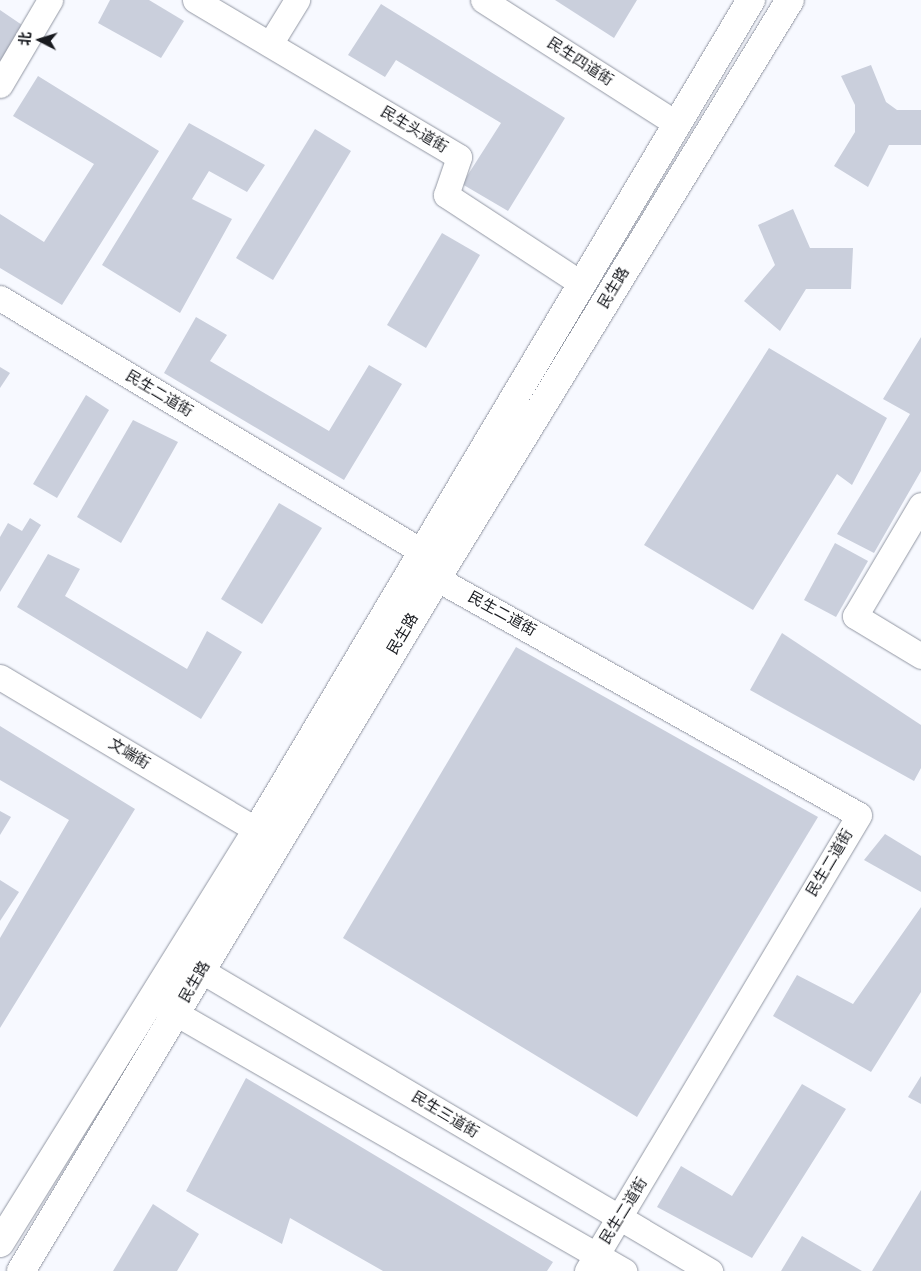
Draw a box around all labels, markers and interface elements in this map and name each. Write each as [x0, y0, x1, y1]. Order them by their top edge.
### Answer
north arrow [15, 15, 65, 65]
text: 北 [15, 31, 35, 46]
street label: 民生四道街 [544, 34, 616, 90]
street label: 民生头道街 [377, 103, 451, 157]
street label: 民生路 [595, 264, 633, 312]
street label: 民生二道街 [122, 367, 196, 421]
street label: 民生二道街 [465, 588, 539, 640]
street label: 民生路 [384, 610, 422, 658]
street label: 文端街 [105, 735, 153, 773]
street label: 民生二道街 [803, 826, 857, 900]
street label: 民生路 [176, 958, 214, 1006]
street label: 民生三道街 [408, 1088, 482, 1142]
street label: 民生二道街 [596, 1174, 652, 1248]

